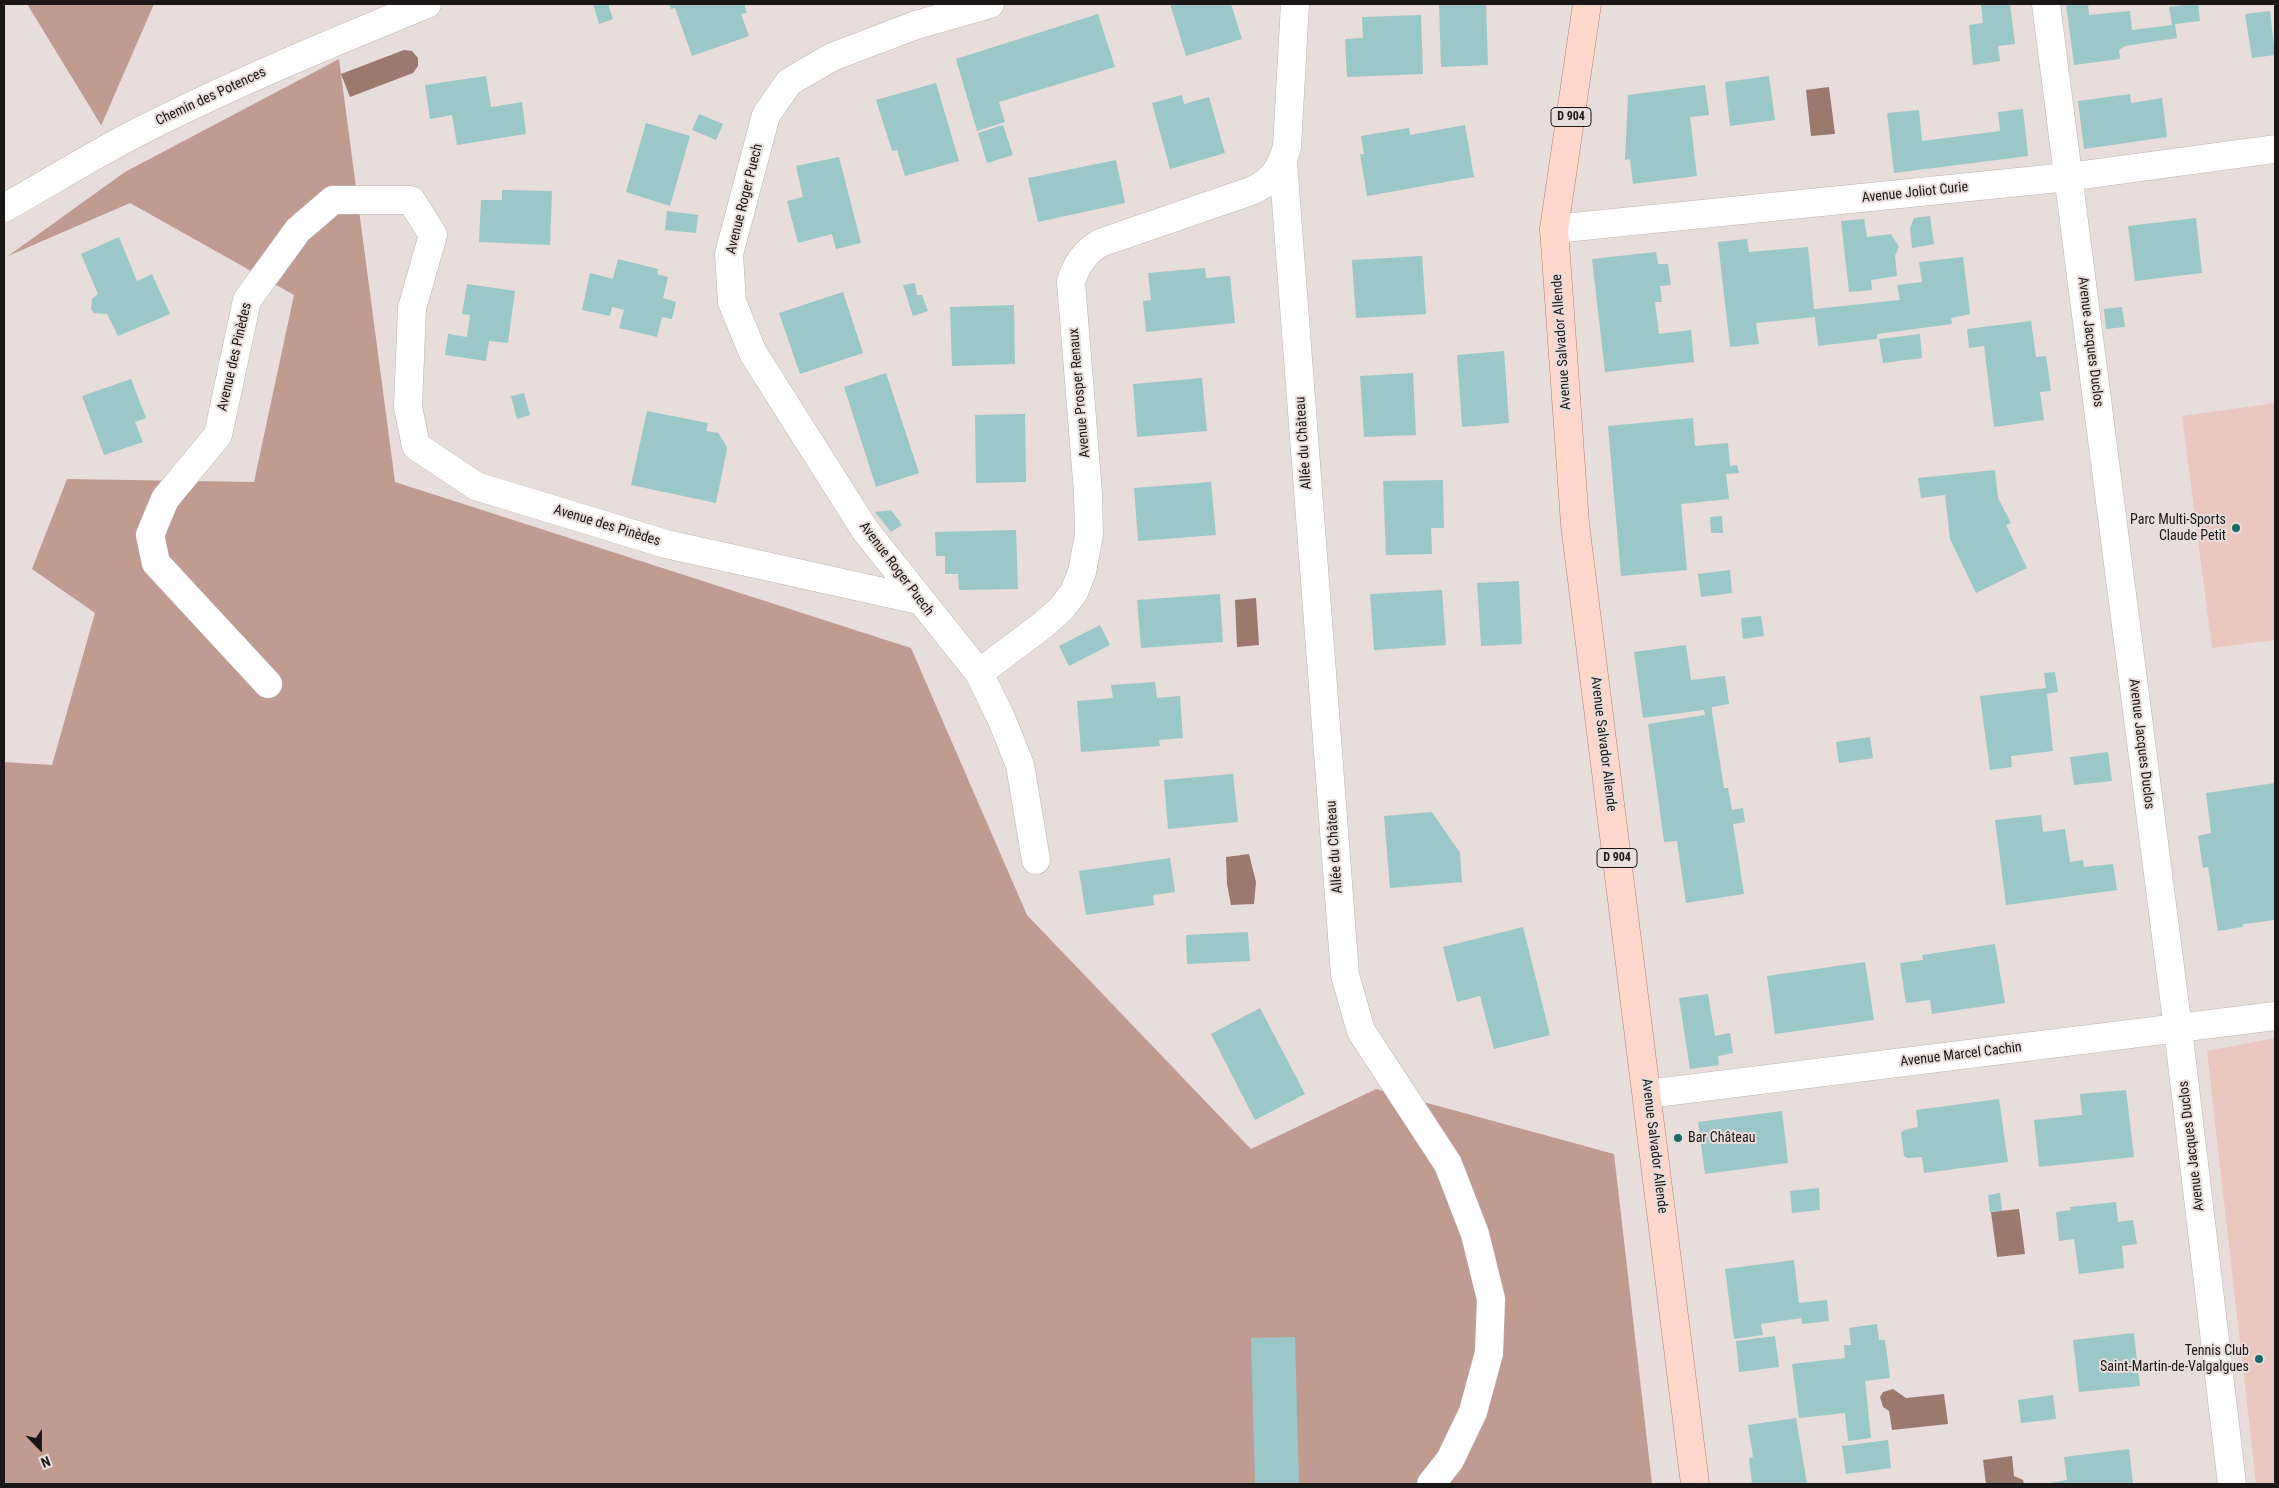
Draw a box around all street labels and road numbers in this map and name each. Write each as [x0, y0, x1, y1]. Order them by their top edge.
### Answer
street label: Chemin des Potences [153, 64, 269, 130]
road number: D 904 [1551, 108, 1591, 126]
street label: Avenue Roger Puech [723, 142, 767, 256]
street label: Avenue Joliot Curie [1861, 179, 1969, 207]
street label: Avenue Salvador Allende [1549, 274, 1575, 410]
street label: Avenue Jacques Duclos [2074, 276, 2106, 408]
street label: Avenue des Pinèdes [214, 301, 256, 413]
street label: Avenue Prosper Renaux [1066, 327, 1094, 459]
street label: Allée du Château [1292, 396, 1316, 490]
street label: Avenue des Pinèdes [552, 502, 662, 550]
street label: Avenue Roger Puech [855, 519, 937, 619]
street label: Avenue Salvador Allende [1586, 675, 1620, 813]
street label: Avenue Jacques Duclos [2125, 678, 2157, 810]
street label: Allée du Château [1323, 800, 1347, 894]
road number: D 904 [1597, 848, 1637, 868]
street label: Avenue Marcel Cachin [1899, 1039, 2023, 1071]
street label: Avenue Salvador Allende [1637, 1077, 1671, 1215]
street label: Avenue Jacques Duclos [2176, 1080, 2208, 1212]

